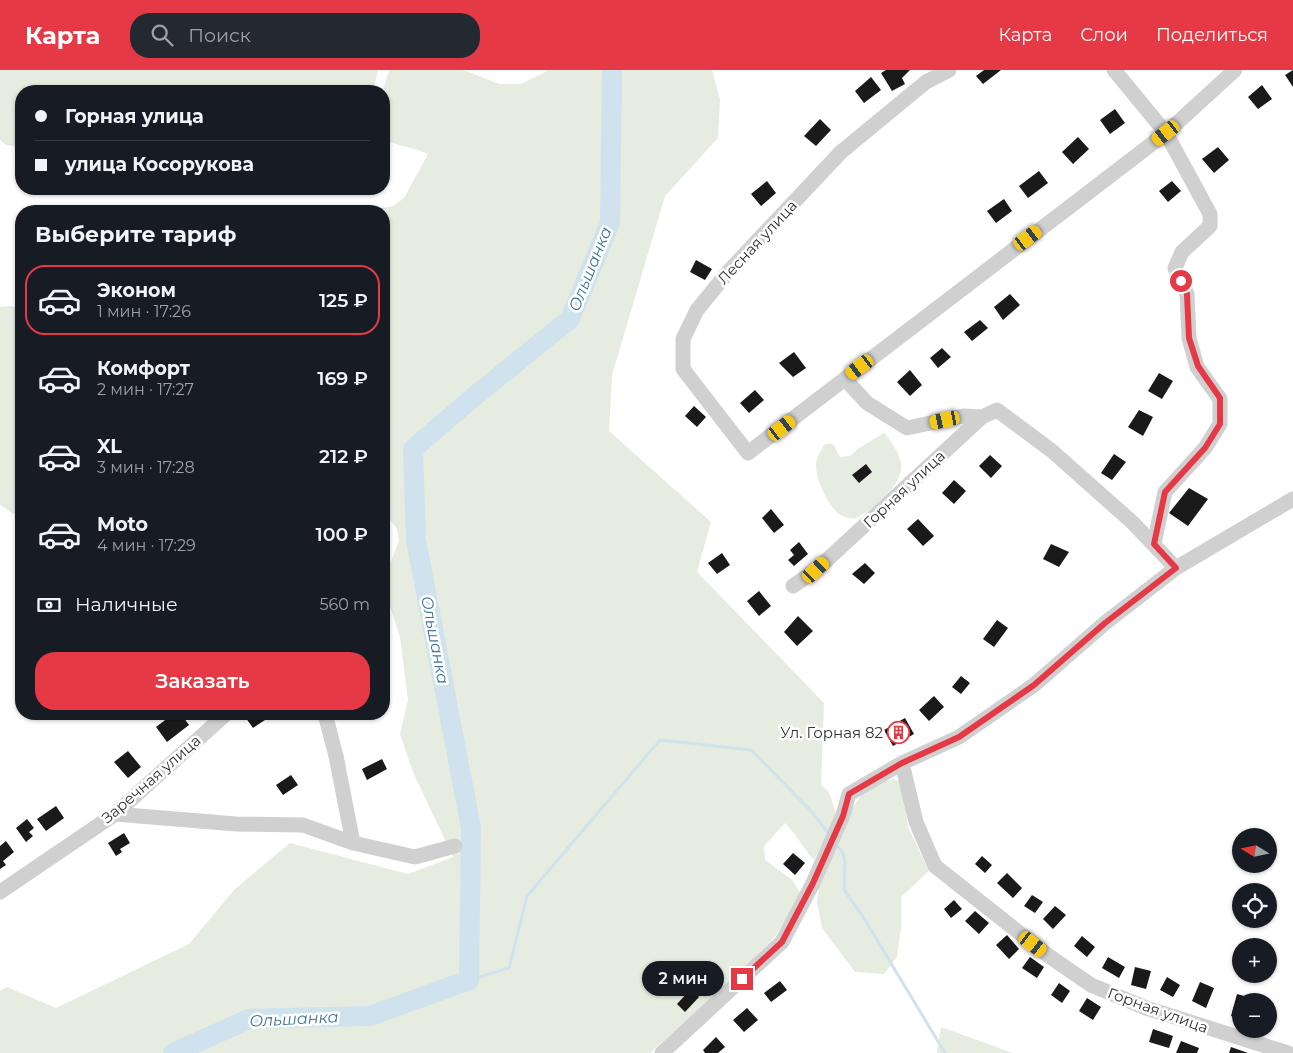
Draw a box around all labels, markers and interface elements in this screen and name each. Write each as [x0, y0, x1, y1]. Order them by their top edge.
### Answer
search box [130, 13, 480, 58]
text: Карта [25, 21, 100, 50]
icon: search [148, 21, 176, 49]
text: Поиск [188, 24, 251, 47]
text: Карта [998, 24, 1052, 46]
text: Слои [1080, 24, 1128, 46]
text: Поделиться [1156, 24, 1268, 46]
text: Горная улица [65, 105, 204, 128]
car [1149, 118, 1182, 148]
text: улица Косорукова [65, 153, 254, 176]
street label: Лесная улица [713, 196, 801, 288]
text: Выберите тариф [35, 221, 236, 248]
car [1011, 223, 1044, 253]
water label: Ольшанка [564, 224, 616, 314]
route start [1170, 270, 1192, 292]
icon: car [37, 278, 82, 323]
text: Эконом [97, 279, 176, 302]
text: 125 ₽ [319, 289, 368, 312]
text: 1 мин · 17:26 [97, 302, 191, 321]
car [843, 352, 876, 382]
icon: car [37, 356, 82, 401]
text: Комфорт [97, 357, 190, 380]
text: 169 ₽ [317, 367, 368, 390]
text: 2 мин · 17:27 [97, 380, 194, 399]
car [928, 410, 961, 430]
car [765, 413, 798, 443]
icon: car [37, 434, 82, 479]
text: XL [97, 435, 122, 458]
text: 212 ₽ [319, 445, 368, 468]
street label: Горная улица [859, 446, 949, 532]
text: 3 мин · 17:28 [97, 458, 195, 477]
icon: car [37, 512, 82, 557]
text: Moto [97, 513, 148, 536]
text: 100 ₽ [315, 523, 368, 546]
text: 4 мин · 17:29 [97, 536, 196, 555]
car [799, 554, 832, 586]
icon: cash [35, 591, 63, 619]
text: Наличные [75, 593, 178, 616]
water label: Ольшанка [417, 594, 453, 686]
text: 560 m [319, 595, 370, 614]
button: Заказать [35, 652, 370, 710]
building icon: Ул. Горная 82 [887, 720, 911, 744]
place label: Ул. Горная 82 [780, 723, 883, 742]
street label: Заречная улица [97, 731, 205, 827]
north arrow [1232, 828, 1278, 872]
map controls [1232, 828, 1277, 1038]
button: locate [1232, 883, 1277, 928]
car [1016, 929, 1049, 959]
button: + [1232, 938, 1277, 983]
callout: 2 мин [642, 962, 724, 996]
route end [731, 968, 753, 990]
text: 2 мин [659, 969, 707, 988]
street label: Горная улица [1105, 983, 1211, 1037]
button: − [1232, 993, 1277, 1038]
water label: Ольшанка [249, 1007, 339, 1031]

